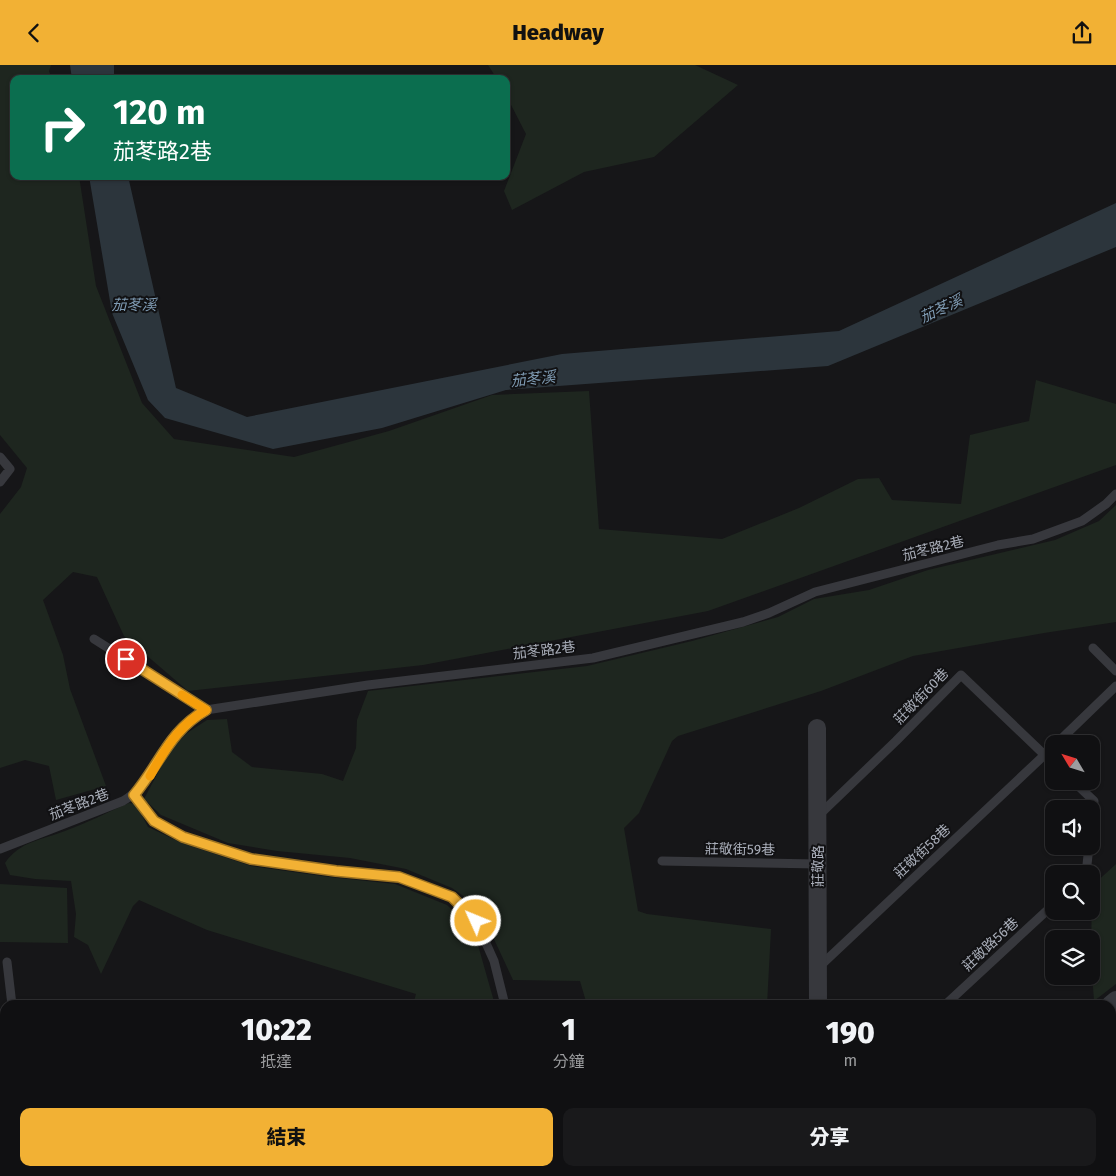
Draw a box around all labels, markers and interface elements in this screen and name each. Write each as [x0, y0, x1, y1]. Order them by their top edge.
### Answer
icon: back [20, 19, 48, 47]
text: Headway [512, 19, 604, 46]
icon: share [1068, 19, 1096, 47]
text: 120 m [113, 91, 206, 133]
icon: right [30, 95, 95, 160]
text: 茄苳路2巷 [113, 138, 212, 165]
water label: 茄苳溪 [917, 290, 967, 327]
water label: 茄苳溪 [111, 296, 158, 314]
water label: 茄苳溪 [510, 367, 558, 390]
street label: 茄苳路2巷 [901, 533, 966, 564]
pin [105, 638, 147, 680]
street label: 茄苳路2巷 [512, 638, 576, 663]
icon: arrive [112, 645, 140, 673]
street label: 莊敬街60巷 [890, 665, 952, 728]
north arrow [1045, 735, 1100, 790]
map controls [1045, 735, 1100, 985]
street label: 茄苳路2巷 [47, 785, 112, 824]
button: sound [1045, 800, 1100, 855]
street label: 莊敬街58巷 [891, 821, 954, 882]
street label: 莊敬街59巷 [705, 840, 775, 859]
street label: 莊敬路 [810, 845, 827, 887]
button: search [1045, 865, 1100, 920]
position arrow [449, 894, 501, 946]
street label: 莊敬路56巷 [959, 914, 1022, 975]
button: layers [1045, 930, 1100, 985]
text: 10:22 [241, 1012, 312, 1048]
text: 1 [562, 1012, 576, 1048]
text: 190 [826, 1015, 875, 1051]
text: m [844, 1051, 857, 1070]
text: 抵達 [260, 1052, 292, 1071]
text: 分鐘 [553, 1052, 585, 1071]
button: 結束 [20, 1108, 553, 1166]
button: 分享 [563, 1108, 1096, 1166]

